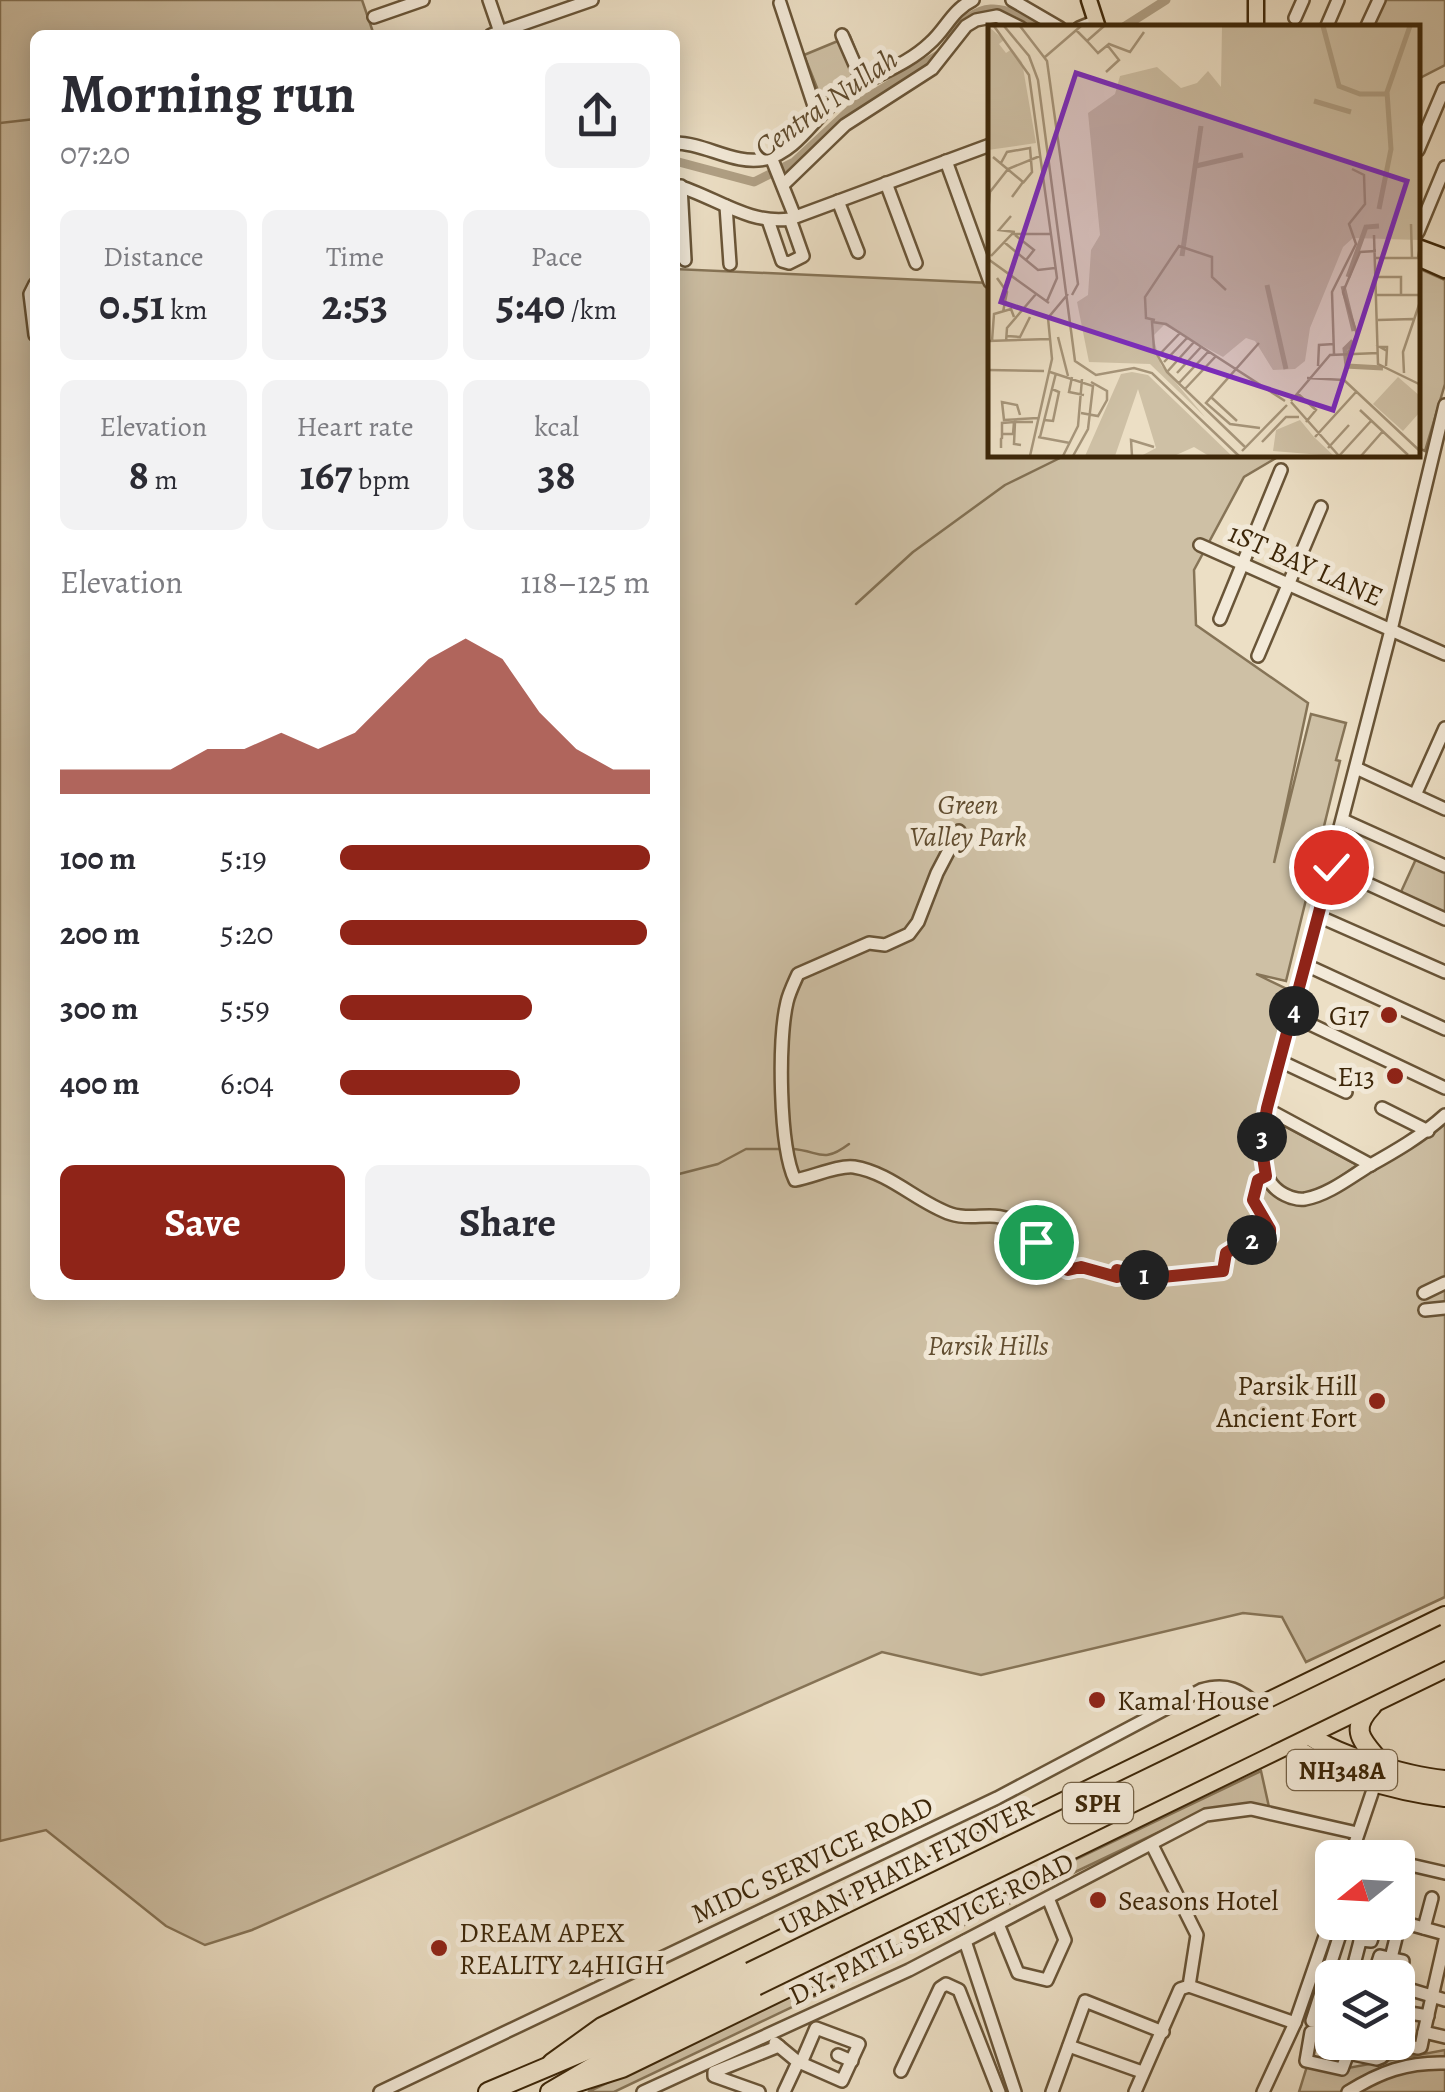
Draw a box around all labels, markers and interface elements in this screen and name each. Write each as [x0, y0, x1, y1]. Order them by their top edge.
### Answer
inset map [988, 25, 1420, 458]
water label: Central Nullah [746, 39, 906, 167]
text: Morning run [60, 56, 355, 131]
button: share [545, 63, 650, 168]
text: 07:20 [60, 131, 130, 175]
text: Distance [103, 238, 204, 276]
text: Time [326, 238, 384, 276]
text: Pace [531, 238, 583, 276]
text: 0.51 [99, 276, 165, 333]
text: 2:53 [322, 276, 388, 333]
text: 5:40 [496, 276, 565, 333]
text: km [165, 291, 208, 329]
text: /km [565, 291, 617, 329]
text: Elevation [100, 408, 207, 446]
text: Heart rate [297, 408, 413, 446]
text: kcal [534, 408, 579, 446]
text: 8 [129, 446, 149, 503]
text: 167 [300, 446, 352, 503]
text: 38 [538, 446, 576, 503]
text: m [149, 461, 178, 499]
text: bpm [352, 461, 410, 499]
street label: 1ST BAY LANE [1222, 514, 1389, 616]
text: Elevation [60, 560, 183, 604]
text: 118–125 m [520, 560, 650, 604]
park label: Green Valley Park [910, 786, 1026, 856]
pin [1289, 825, 1374, 910]
text: 100 m [60, 836, 136, 880]
text: 5:19 [220, 836, 267, 880]
icon: check [1304, 840, 1359, 895]
text: 200 m [60, 911, 140, 955]
text: 5:20 [220, 911, 274, 955]
text: 300 m [60, 986, 138, 1030]
text: 5:59 [220, 986, 270, 1030]
pin: 4 [1269, 986, 1319, 1036]
text: 4 [1287, 992, 1301, 1030]
place label: G17 [1329, 997, 1369, 1035]
marker: G17 [1378, 1004, 1400, 1026]
place label: E13 [1337, 1058, 1375, 1096]
text: 400 m [60, 1061, 140, 1105]
text: 6:04 [220, 1061, 274, 1105]
marker: E13 [1384, 1065, 1406, 1087]
pin: 3 [1237, 1112, 1287, 1162]
text: 3 [1256, 1118, 1268, 1156]
button: Save [60, 1165, 345, 1280]
button: Share [365, 1165, 650, 1280]
pin [994, 1200, 1079, 1285]
icon: arrive [1009, 1215, 1064, 1270]
pin: 2 [1227, 1215, 1277, 1265]
text: 2 [1245, 1221, 1259, 1259]
pin: 1 [1119, 1250, 1169, 1300]
text: 1 [1139, 1256, 1149, 1294]
park label: Parsik Hills [927, 1327, 1049, 1365]
place label: Parsik Hill Ancient Fort [1215, 1367, 1357, 1437]
marker: Parsik Hill Ancient Fort [1366, 1390, 1388, 1412]
place label: Kamal House [1117, 1682, 1270, 1720]
marker: Kamal House [1086, 1689, 1108, 1711]
road number: NH348A [1287, 1750, 1397, 1790]
road number: SPH [1063, 1783, 1133, 1823]
street label: MIDC SERVICE ROAD [685, 1787, 940, 1933]
street label: URAN PHATA FLYOVER [773, 1789, 1040, 1945]
north arrow [1315, 1840, 1415, 1940]
map controls [1315, 1840, 1415, 2060]
street label: D.Y. PATIL SERVICE ROAD [783, 1843, 1080, 2015]
place label: Seasons Hotel [1118, 1882, 1278, 1920]
marker: Seasons Hotel [1087, 1889, 1109, 1911]
place label: DREAM APEX REALITY 24HIGH [459, 1914, 665, 1984]
marker: DREAM APEX REALITY 24HIGH [428, 1937, 450, 1959]
button: layers [1315, 1960, 1415, 2060]

